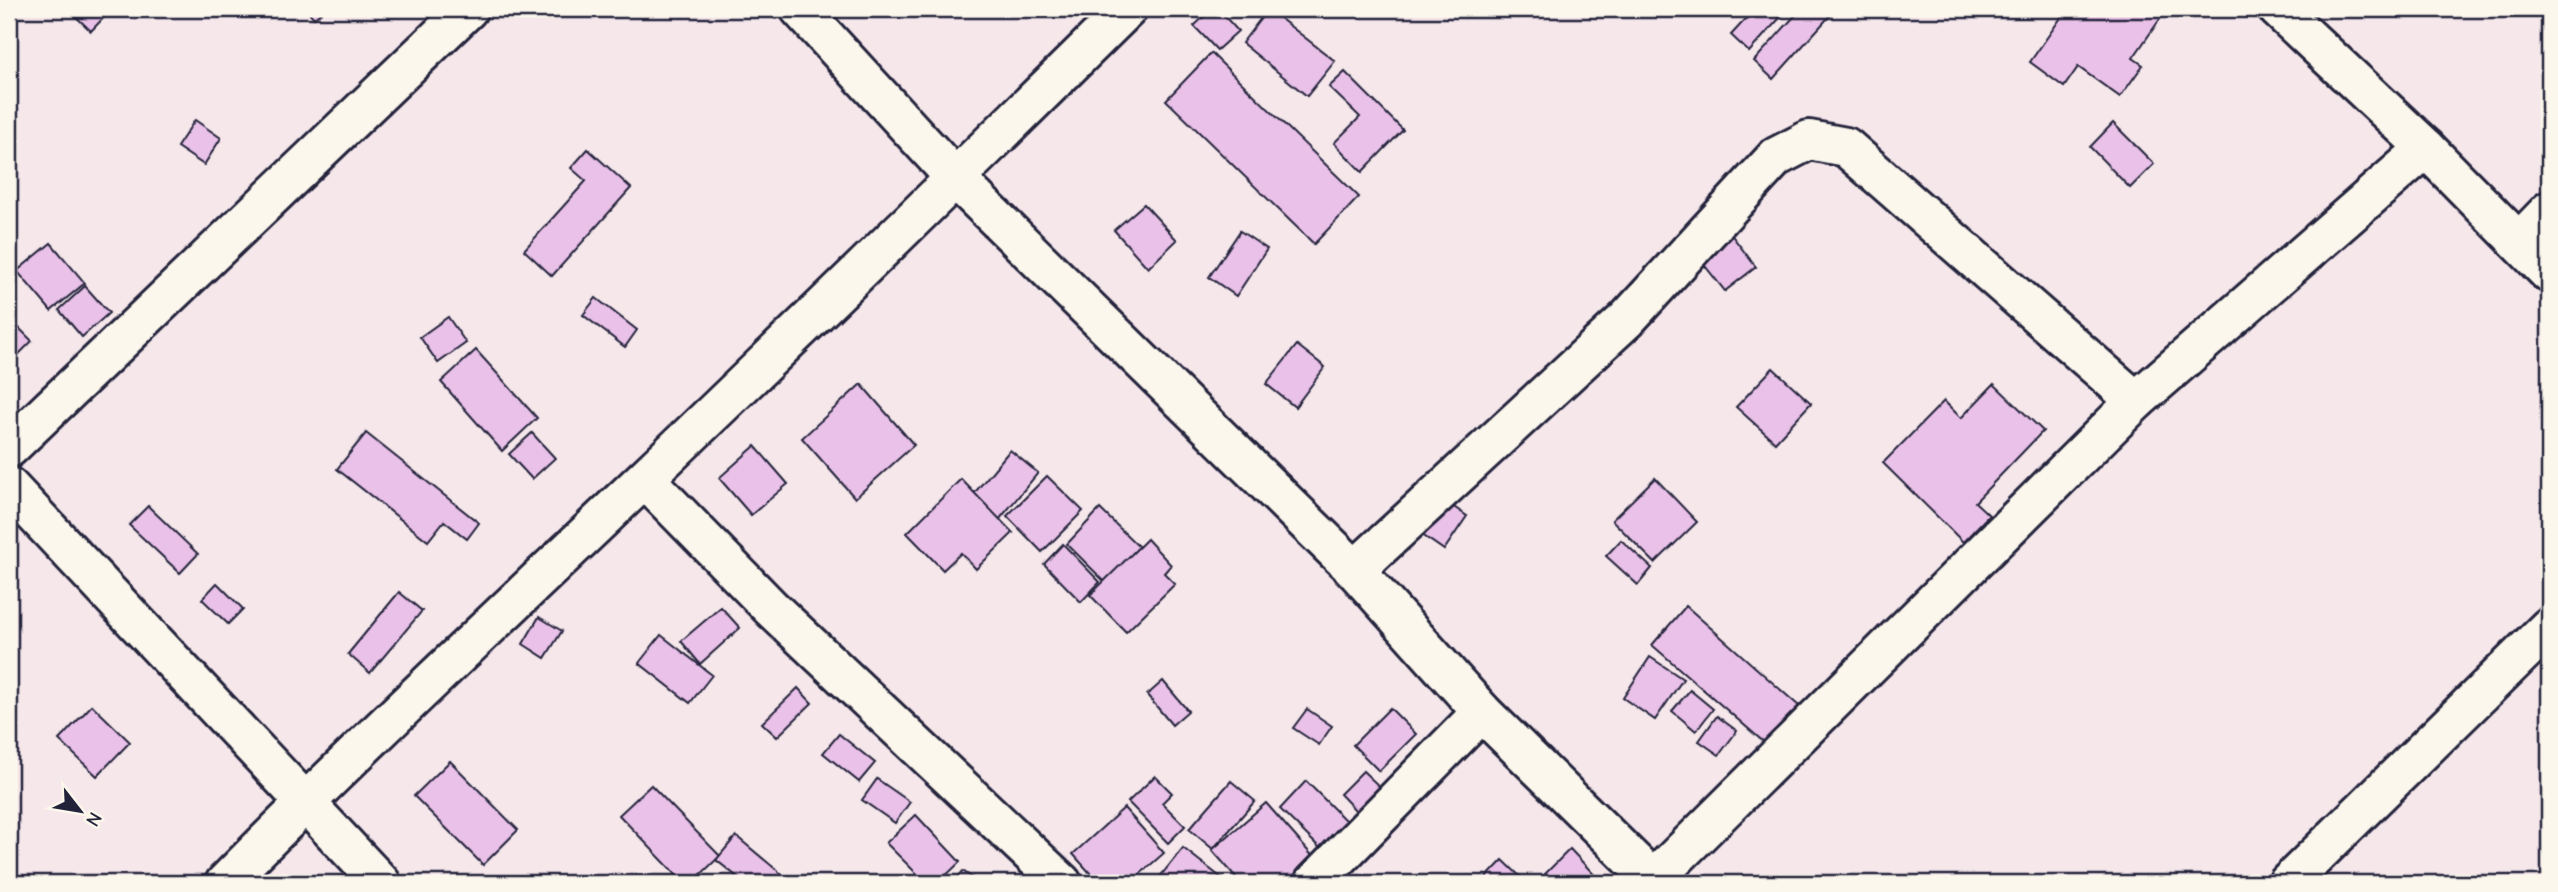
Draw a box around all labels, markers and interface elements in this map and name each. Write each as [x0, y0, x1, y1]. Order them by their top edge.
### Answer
north arrow [46, 776, 116, 846]
text: N [81, 808, 106, 830]

